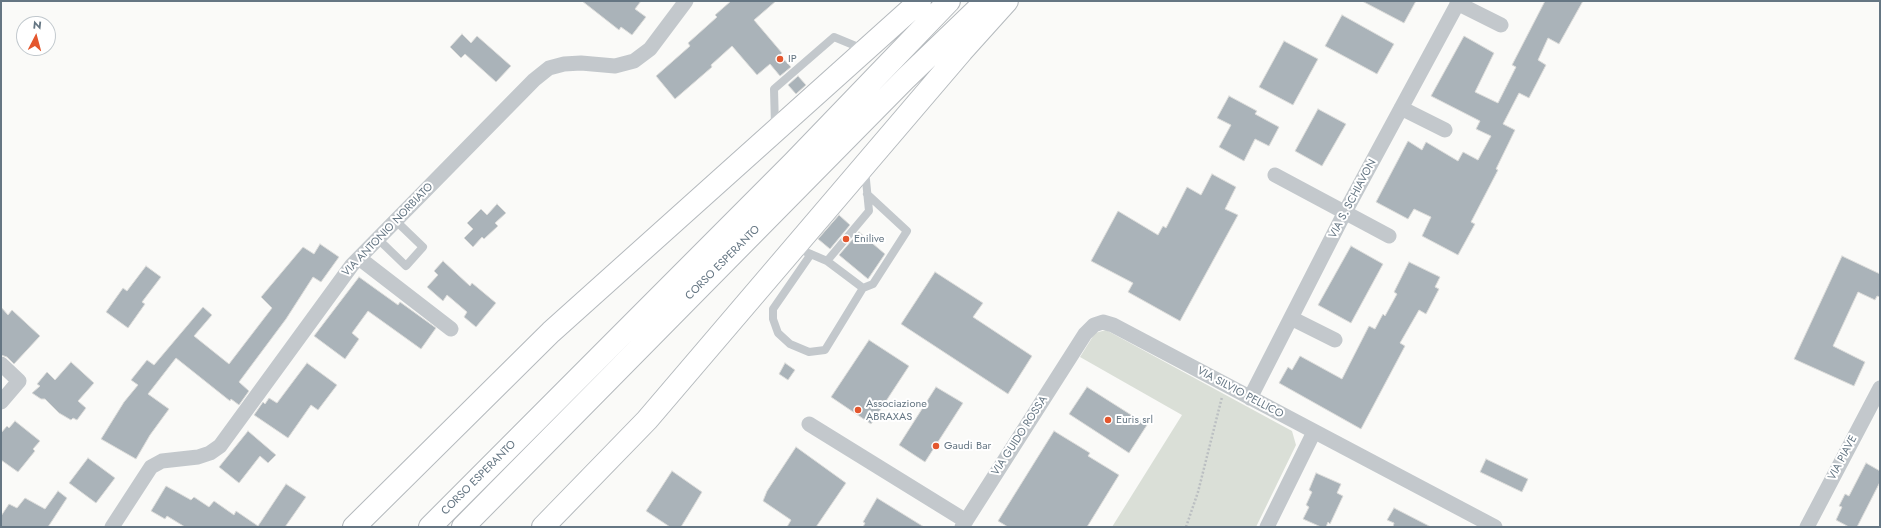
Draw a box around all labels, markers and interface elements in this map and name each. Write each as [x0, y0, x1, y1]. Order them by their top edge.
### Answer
north arrow [16, 16, 56, 56]
text: N [32, 17, 42, 33]
place label: IP [788, 52, 797, 66]
marker: IP [775, 54, 785, 64]
street label: VIA S. SCHIAVON [1327, 157, 1379, 241]
street label: VIA ANTONIO NORBIATO [340, 181, 436, 279]
street label: CORSO ESPERANTO [683, 223, 763, 303]
place label: Enilive [854, 232, 884, 246]
marker: Enilive [841, 234, 851, 244]
street label: VIA SILVIO PELLICO [1195, 365, 1285, 421]
street label: VIA GUIDO ROSSA [989, 394, 1051, 478]
place label: Associazione ABRAXAS [866, 397, 927, 423]
marker: Associazione ABRAXAS [853, 405, 863, 415]
place label: Euris srl [1116, 413, 1153, 427]
marker: Euris srl [1103, 415, 1113, 425]
street label: VIA PIAVE [1826, 433, 1860, 483]
street label: CORSO ESPERANTO [439, 438, 519, 518]
place label: Gaudi Bar [944, 439, 991, 453]
marker: Gaudi Bar [931, 441, 941, 451]

